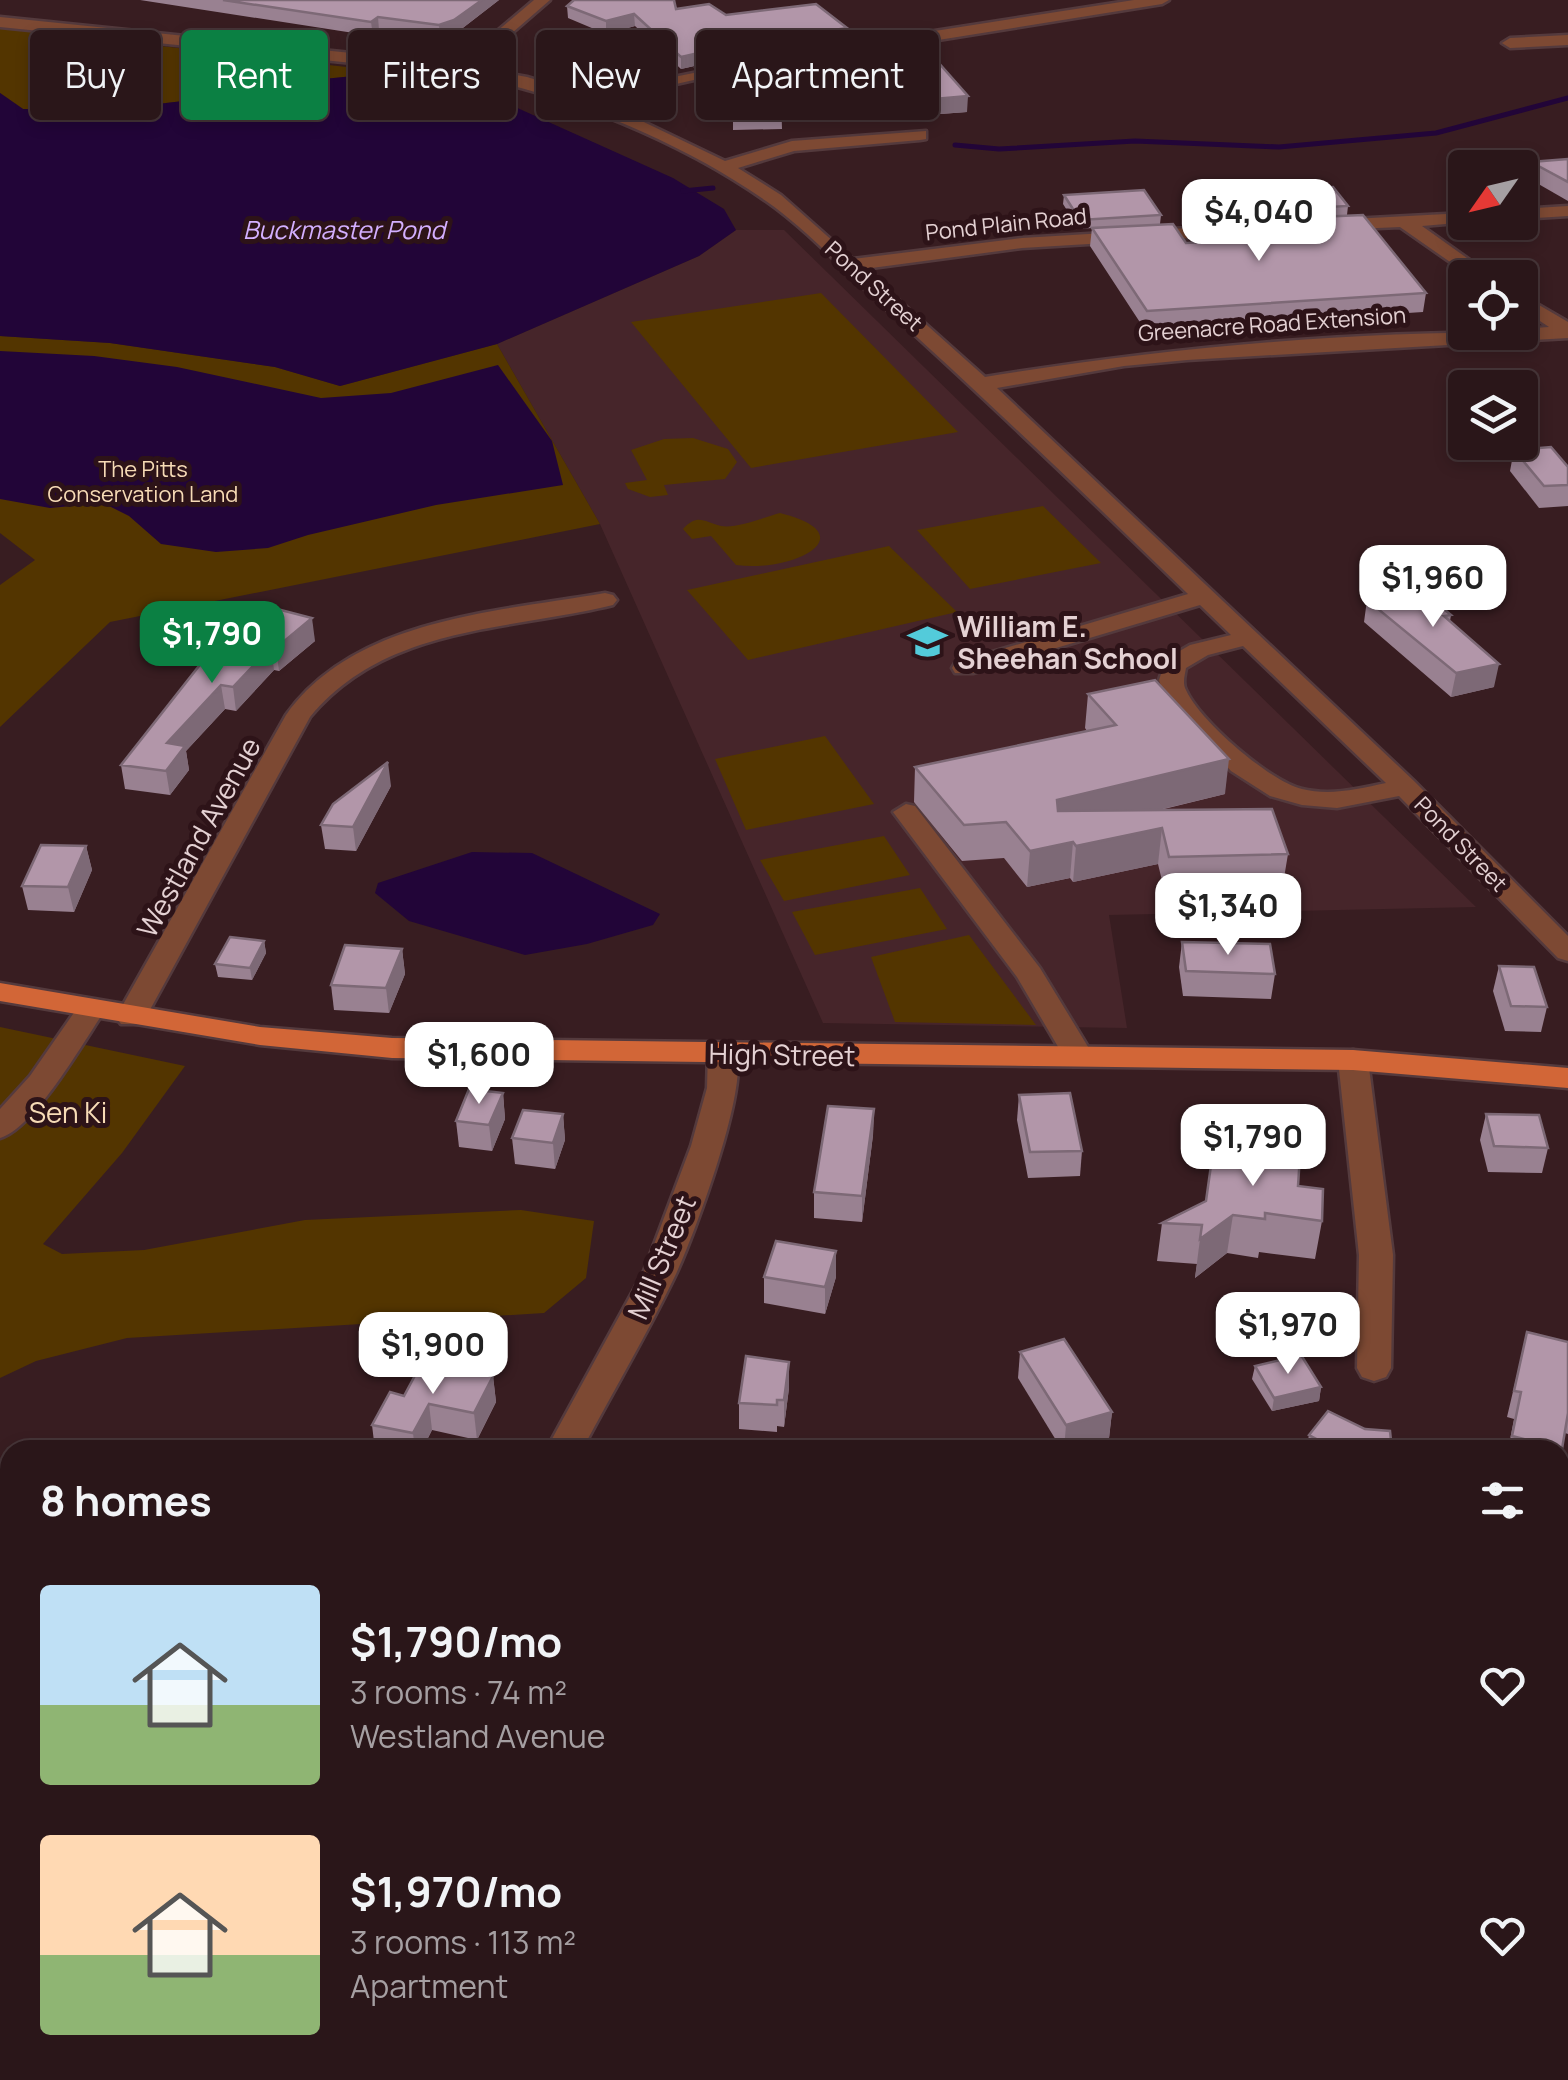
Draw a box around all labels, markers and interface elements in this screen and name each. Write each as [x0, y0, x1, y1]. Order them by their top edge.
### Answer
chip: Buy [30, 30, 161, 120]
chip: Rent [181, 30, 328, 120]
chip: Filters [348, 30, 516, 120]
chip: New [536, 30, 676, 120]
chip: Apartment [696, 30, 939, 120]
north arrow [1448, 150, 1538, 240]
map controls [1448, 150, 1538, 460]
pin: $4,040 [1178, 179, 1340, 264]
text: $4,040 [1204, 189, 1314, 233]
street label: Pond Plain Road [924, 201, 1088, 247]
water label: Buckmaster Pond [243, 212, 448, 247]
street label: Pond Street [819, 234, 929, 338]
button: locate [1448, 260, 1538, 350]
street label: Greenacre Road Extension [1137, 300, 1407, 348]
button: layers [1448, 370, 1538, 460]
park label: The Pitts Conservation Land [48, 454, 238, 509]
pin: $1,960 [1352, 545, 1514, 630]
text: $1,960 [1381, 555, 1485, 599]
pin: $1,790 [131, 601, 293, 686]
place label: William E. Sheehan School [957, 607, 1178, 677]
text: $1,790 [162, 611, 262, 655]
school or university icon: William E. Sheehan School [906, 621, 948, 663]
street label: Westland Avenue [127, 730, 269, 944]
street label: Pond Street [1408, 790, 1514, 898]
pin: $1,340 [1147, 873, 1309, 958]
text: $1,340 [1177, 883, 1279, 927]
pin: $1,600 [398, 1022, 560, 1107]
text: $1,600 [427, 1032, 531, 1076]
street label: High Street [708, 1034, 856, 1074]
park label: Sen Ki [29, 1093, 107, 1131]
pin: $1,790 [1172, 1104, 1334, 1189]
text: $1,790 [1203, 1114, 1303, 1158]
street label: Mill Street [618, 1189, 704, 1325]
pin: $1,970 [1207, 1292, 1369, 1377]
text: $1,970 [1238, 1302, 1338, 1346]
pin: $1,900 [352, 1312, 514, 1397]
text: $1,900 [381, 1322, 485, 1366]
text: 8 homes [40, 1471, 212, 1529]
icon: filters [1475, 1473, 1530, 1528]
text: $1,790/mo [350, 1612, 562, 1670]
icon: home [120, 1625, 240, 1745]
icon: heart [1475, 1658, 1530, 1713]
text: 3 rooms · 74 m² [350, 1670, 567, 1714]
text: Westland Avenue [350, 1714, 605, 1758]
text: $1,970/mo [350, 1862, 562, 1920]
icon: home [120, 1875, 240, 1995]
icon: heart [1475, 1908, 1530, 1963]
text: 3 rooms · 113 m² [350, 1920, 576, 1964]
text: Apartment [350, 1964, 508, 2008]

